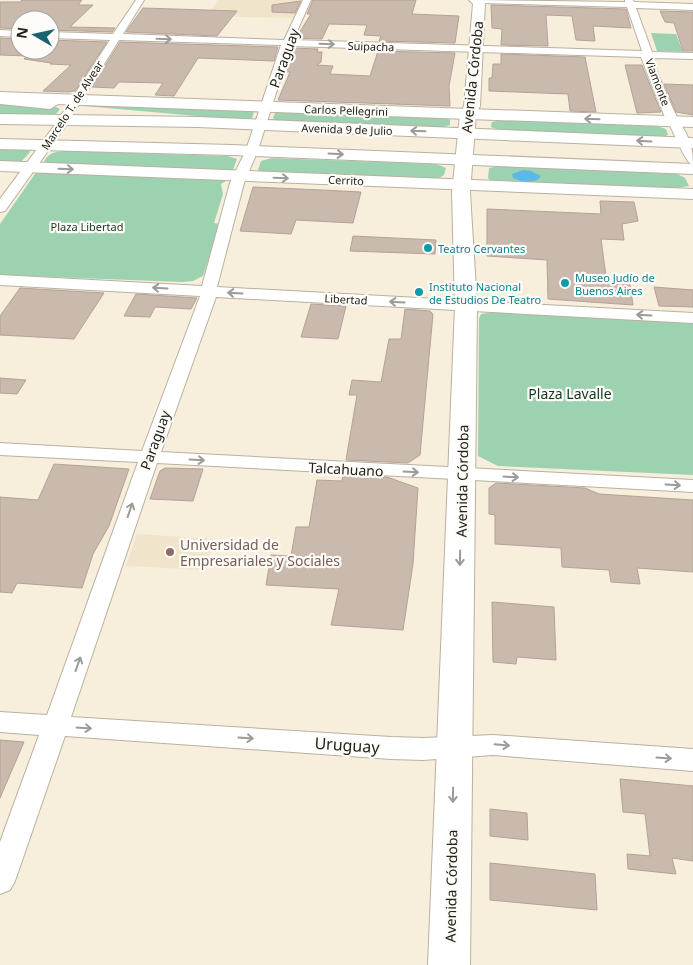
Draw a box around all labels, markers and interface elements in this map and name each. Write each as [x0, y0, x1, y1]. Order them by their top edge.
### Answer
north arrow [10, 10, 60, 60]
street label: Avenida Córdoba [457, 20, 487, 134]
street label: Paraguay [264, 25, 304, 90]
text: N [11, 26, 32, 40]
one-way arrow [156, 34, 172, 44]
street label: Suipacha [347, 38, 395, 54]
one-way arrow [318, 40, 334, 49]
street label: Viamonte [642, 56, 674, 108]
street label: Marcelo T. de Alvear [37, 57, 107, 153]
street label: Carlos Pellegrini [304, 101, 388, 119]
one-way arrow [584, 114, 600, 124]
street label: Avenida 9 de Julio [301, 120, 393, 138]
one-way arrow [410, 127, 426, 136]
one-way arrow [637, 136, 653, 146]
one-way arrow [327, 149, 343, 159]
one-way arrow [58, 165, 74, 174]
street label: Cerrito [328, 172, 364, 188]
one-way arrow [272, 173, 289, 183]
park label: Plaza Libertad [51, 219, 123, 234]
place label: Teatro Cervantes [438, 241, 525, 256]
marker: Teatro Cervantes [422, 242, 434, 254]
place label: Museo Judío de Buenos Aires [575, 270, 655, 298]
marker: Museo Judío de Buenos Aires [559, 277, 571, 289]
place label: Instituto Nacional de Estudios De Teatro [429, 279, 541, 307]
one-way arrow [152, 283, 168, 292]
marker: Instituto Nacional de Estudios De Teatro [413, 286, 425, 298]
one-way arrow [227, 289, 243, 298]
street label: Libertad [324, 290, 368, 308]
one-way arrow [390, 297, 406, 307]
one-way arrow [637, 310, 653, 319]
park label: Plaza Lavalle [528, 384, 612, 403]
street label: Paraguay [135, 407, 175, 472]
street label: Avenida Córdoba [452, 424, 472, 538]
one-way arrow [189, 456, 205, 465]
street label: Talcahuano [308, 458, 384, 480]
one-way arrow [403, 468, 419, 477]
one-way arrow [502, 472, 519, 482]
one-way arrow [665, 481, 681, 490]
one-way arrow [126, 503, 135, 518]
place label: Universidad de Empresariales y Sociales [180, 535, 340, 570]
marker: Universidad de Empresariales y Sociales [164, 546, 176, 558]
one-way arrow [455, 550, 465, 566]
one-way arrow [73, 656, 83, 672]
one-way arrow [75, 724, 91, 733]
street label: Uruguay [314, 732, 381, 758]
one-way arrow [237, 734, 253, 743]
one-way arrow [494, 741, 510, 750]
one-way arrow [656, 753, 672, 763]
one-way arrow [448, 787, 458, 803]
street label: Avenida Córdoba [441, 829, 461, 943]

